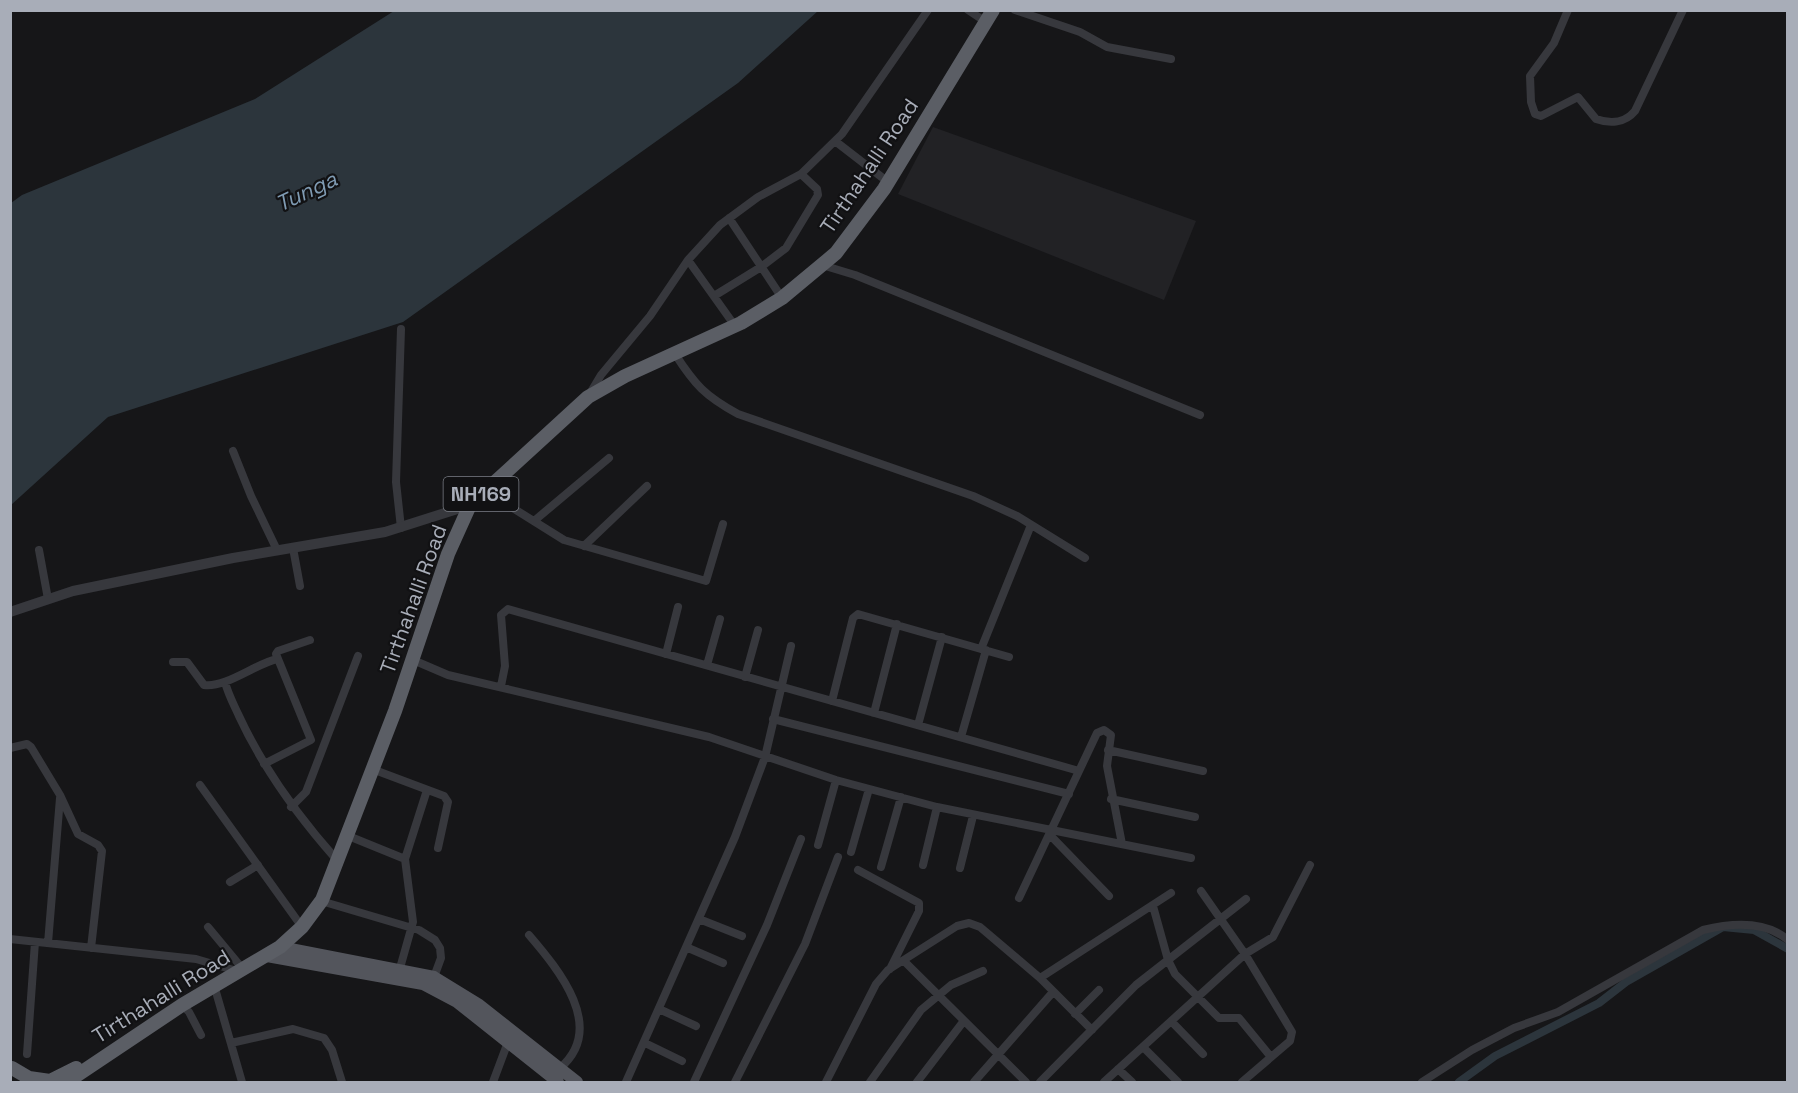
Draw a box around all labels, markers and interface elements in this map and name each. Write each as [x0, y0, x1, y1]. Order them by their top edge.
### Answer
street label: Tirthahalli Road [814, 93, 924, 239]
water label: Tunga [271, 164, 342, 217]
road number: NH169 [444, 477, 518, 511]
street label: Tirthahalli Road [373, 521, 453, 677]
street label: Tirthahalli Road [87, 943, 235, 1049]

